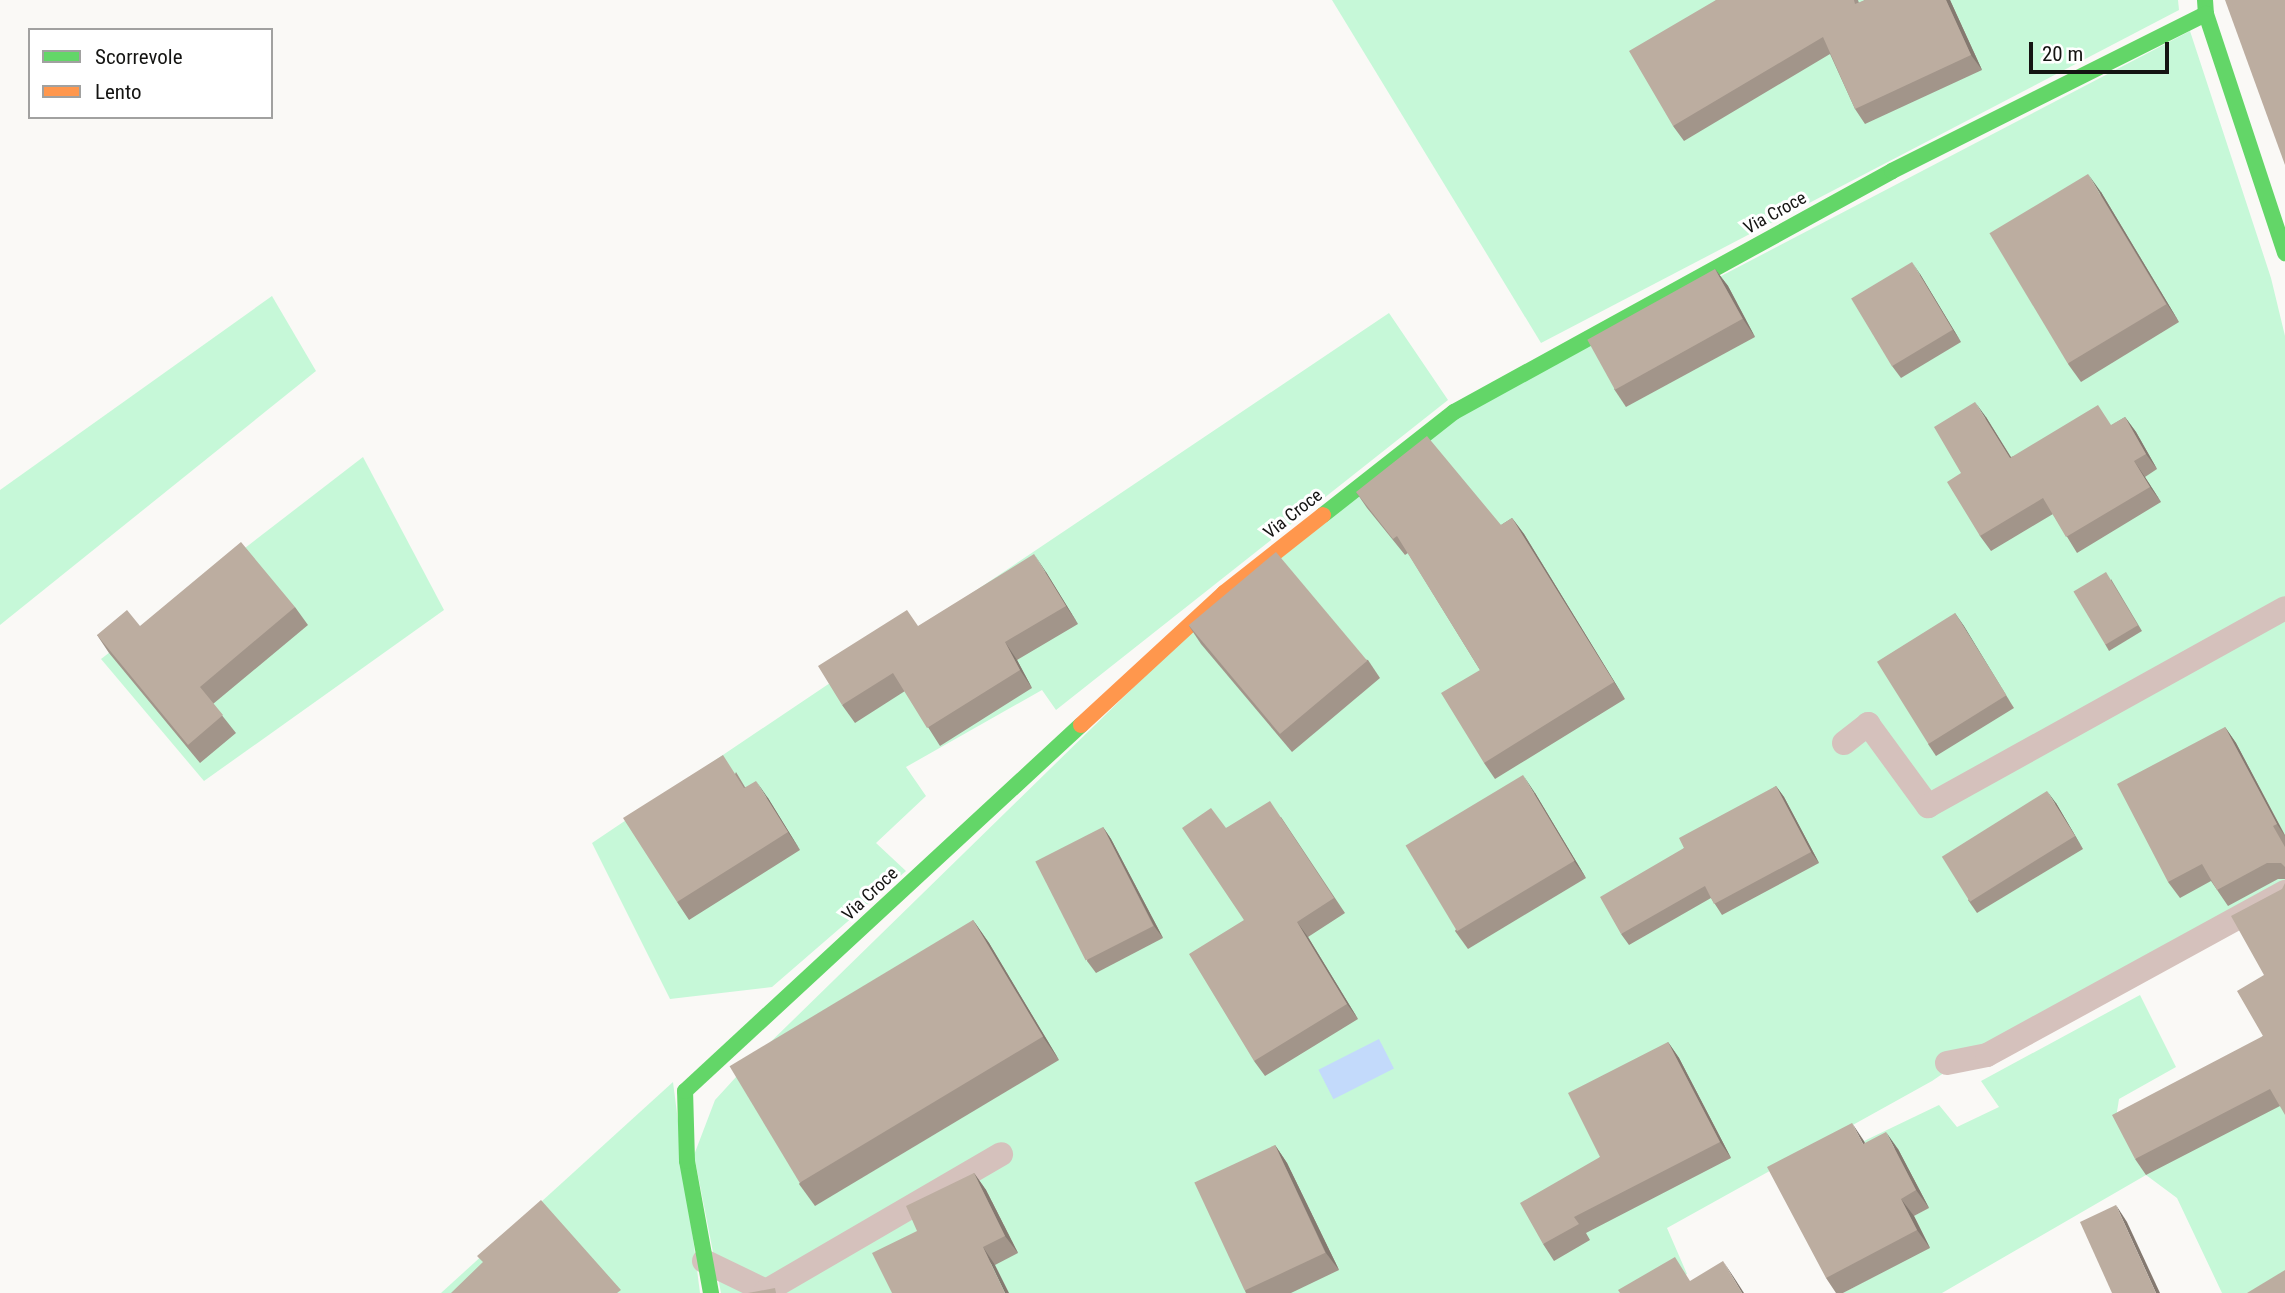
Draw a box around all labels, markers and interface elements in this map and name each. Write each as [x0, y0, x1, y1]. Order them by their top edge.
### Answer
legend [28, 28, 273, 119]
scale bar [2033, 28, 2173, 72]
text: 20 m [2042, 42, 2083, 66]
text: Scorrevole [95, 45, 182, 69]
text: Lento [95, 80, 142, 104]
street label: Via Croce [1740, 187, 1810, 239]
street label: Via Croce [1259, 484, 1327, 544]
street label: Via Croce [838, 863, 902, 925]

